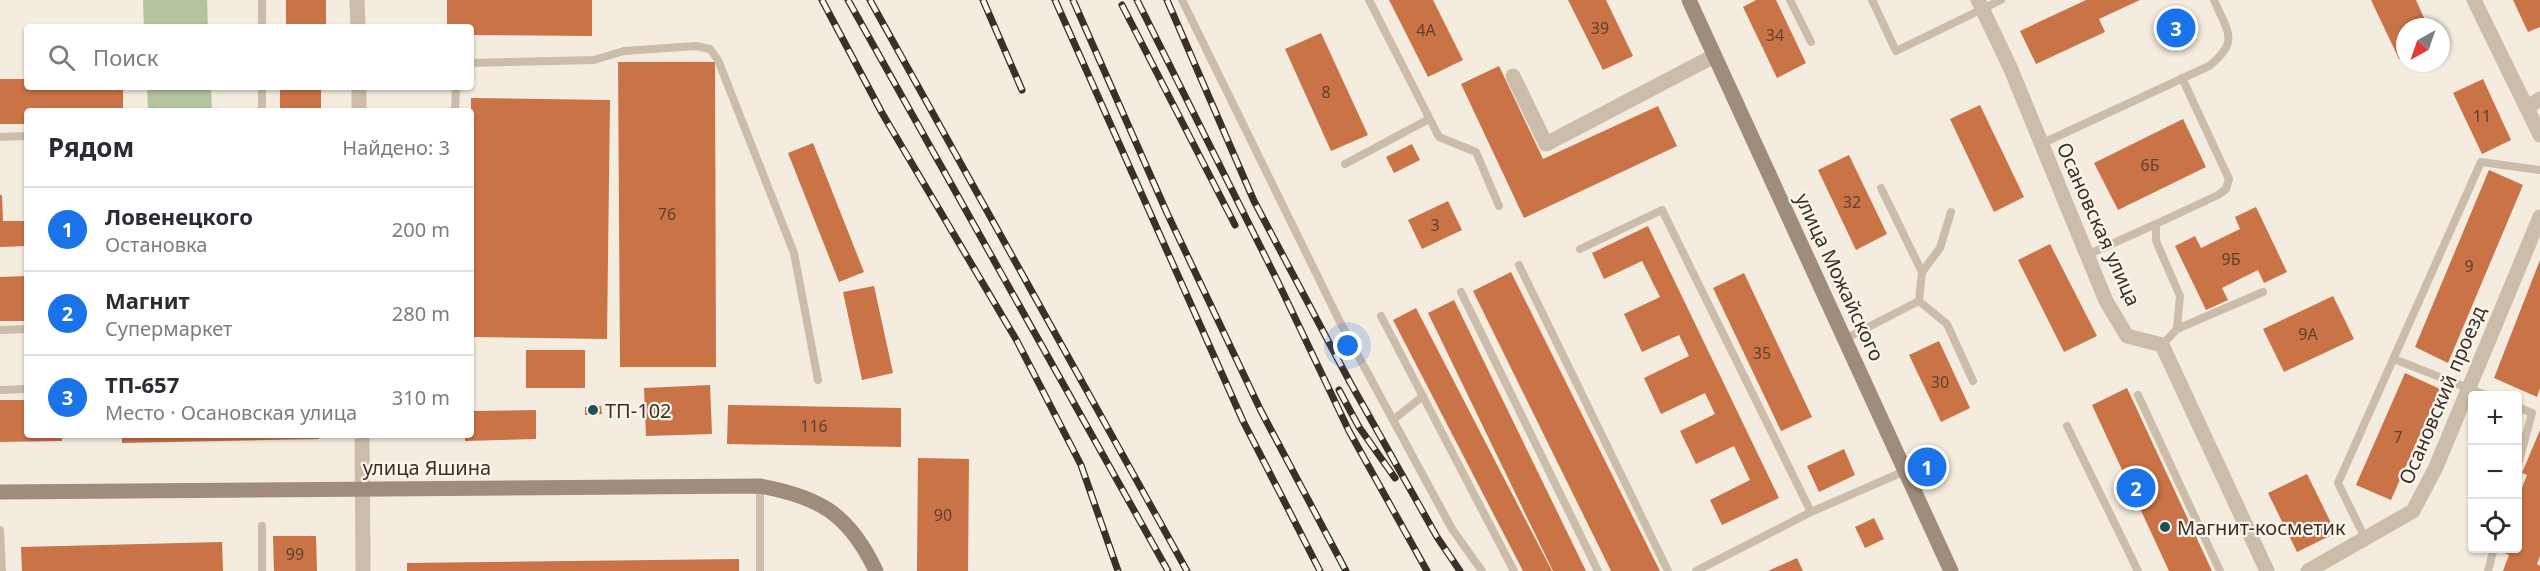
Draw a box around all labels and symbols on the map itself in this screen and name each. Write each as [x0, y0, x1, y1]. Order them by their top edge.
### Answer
pin: 3 [2156, 6, 2196, 51]
house number: 39 [1591, 17, 1609, 39]
north arrow [2396, 18, 2450, 72]
house number: 4А [1416, 19, 1436, 41]
house number: 34 [1766, 24, 1784, 46]
house number: 8 [1321, 81, 1331, 103]
house number: 11 [2473, 105, 2491, 127]
street label: Осановская улица [2051, 138, 2147, 310]
house number: 6Б [2141, 154, 2160, 176]
street label: улица Можайского [1789, 189, 1891, 365]
house number: 32 [1843, 191, 1861, 213]
house number: 76 [658, 203, 676, 225]
house number: 3 [1430, 214, 1440, 236]
house number: 9Б [2222, 248, 2241, 270]
house number: 9 [2464, 255, 2474, 277]
street label: Осановский проезд [2392, 302, 2492, 488]
house number: 9А [2298, 323, 2318, 345]
your location [1333, 331, 1362, 360]
house number: 35 [1753, 342, 1771, 364]
house number: 30 [1931, 371, 1949, 393]
place label: ТП-102 [605, 397, 672, 424]
marker: ТП-102 [586, 403, 600, 417]
house number: 116 [800, 415, 828, 437]
house number: 7 [2393, 426, 2403, 448]
pin: 1 [1908, 444, 1946, 490]
street label: улица Яшина [363, 454, 491, 481]
pin: 2 [2116, 466, 2156, 510]
house number: 90 [934, 504, 952, 526]
place label: Магнит-косметик [2177, 514, 2346, 541]
marker: Магнит-косметик [2158, 520, 2172, 534]
house number: 99 [286, 543, 304, 565]

